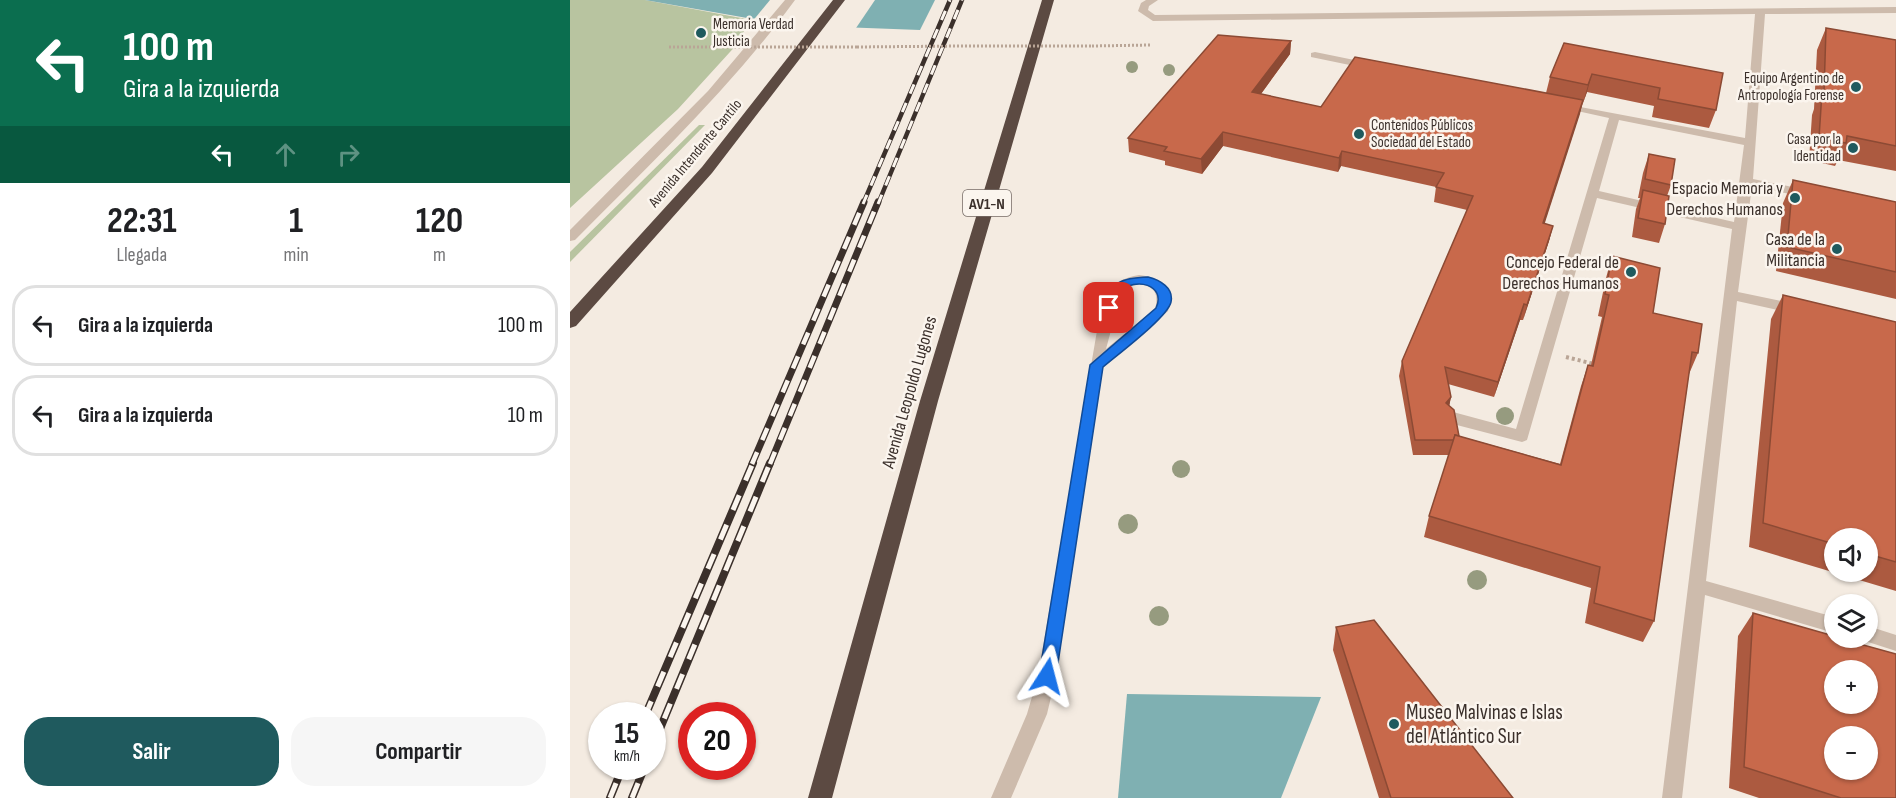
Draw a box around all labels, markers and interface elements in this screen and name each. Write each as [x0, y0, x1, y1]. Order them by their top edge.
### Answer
place label: Memoria Verdad Justicia [712, 15, 794, 51]
text: 100 m [123, 22, 214, 73]
icon: left [24, 24, 102, 102]
marker: Memoria Verdad Justicia [694, 26, 708, 40]
place label: Equipo Argentino de Antropología Forense [1737, 69, 1844, 105]
text: Gira a la izquierda [123, 73, 280, 105]
marker: Equipo Argentino de Antropología Forense [1849, 80, 1863, 94]
street label: Avenida Intendente Cantilo [644, 95, 746, 212]
place label: Contenidos Públicos Sociedad del Estado [1371, 116, 1473, 152]
marker: Contenidos Públicos Sociedad del Estado [1352, 127, 1366, 141]
place label: Casa por la Identidad [1787, 130, 1841, 166]
icon: left [206, 138, 239, 171]
icon: ahead [269, 138, 302, 171]
icon: right [332, 138, 365, 171]
marker: Casa por la Identidad [1846, 141, 1860, 155]
place label: Espacio Memoria y Derechos Humanos [1666, 178, 1783, 220]
road number: AV1-N [963, 190, 1011, 216]
marker: Espacio Memoria y Derechos Humanos [1788, 191, 1802, 205]
text: 22:31 [107, 200, 177, 243]
text: 1 [289, 200, 303, 243]
text: 120 [416, 200, 463, 243]
place label: Casa de la Militancia [1766, 229, 1825, 271]
marker: Casa de la Militancia [1830, 242, 1844, 256]
text: Llegada [116, 243, 167, 267]
text: min [284, 243, 309, 267]
text: m [433, 243, 446, 267]
place label: Concejo Federal de Derechos Humanos [1502, 252, 1619, 294]
marker: Concejo Federal de Derechos Humanos [1624, 265, 1638, 279]
pin [1083, 282, 1134, 333]
icon: arrive [1092, 291, 1125, 324]
icon: left [27, 309, 60, 342]
text: Gira a la izquierda [78, 312, 213, 339]
text: 100 m [498, 312, 543, 339]
street label: Avenida Leopoldo Lugones [877, 314, 941, 472]
icon: left [27, 399, 60, 432]
text: Gira a la izquierda [78, 402, 213, 429]
text: 10 m [508, 402, 543, 429]
map controls [1824, 528, 1878, 780]
button: sound [1824, 528, 1878, 582]
button: layers [1824, 594, 1878, 648]
position arrow [1015, 644, 1079, 708]
button: + [1824, 660, 1878, 714]
place label: Museo Malvinas e Islas del Atlántico Sur [1406, 700, 1563, 749]
speed limit sign: 20 [678, 702, 756, 780]
text: 15 [615, 716, 640, 752]
button: Salir [24, 717, 279, 786]
button: Compartir [291, 717, 546, 786]
marker: Museo Malvinas e Islas del Atlántico Sur [1387, 717, 1401, 731]
button: − [1824, 726, 1878, 780]
text: km/h [614, 747, 640, 766]

